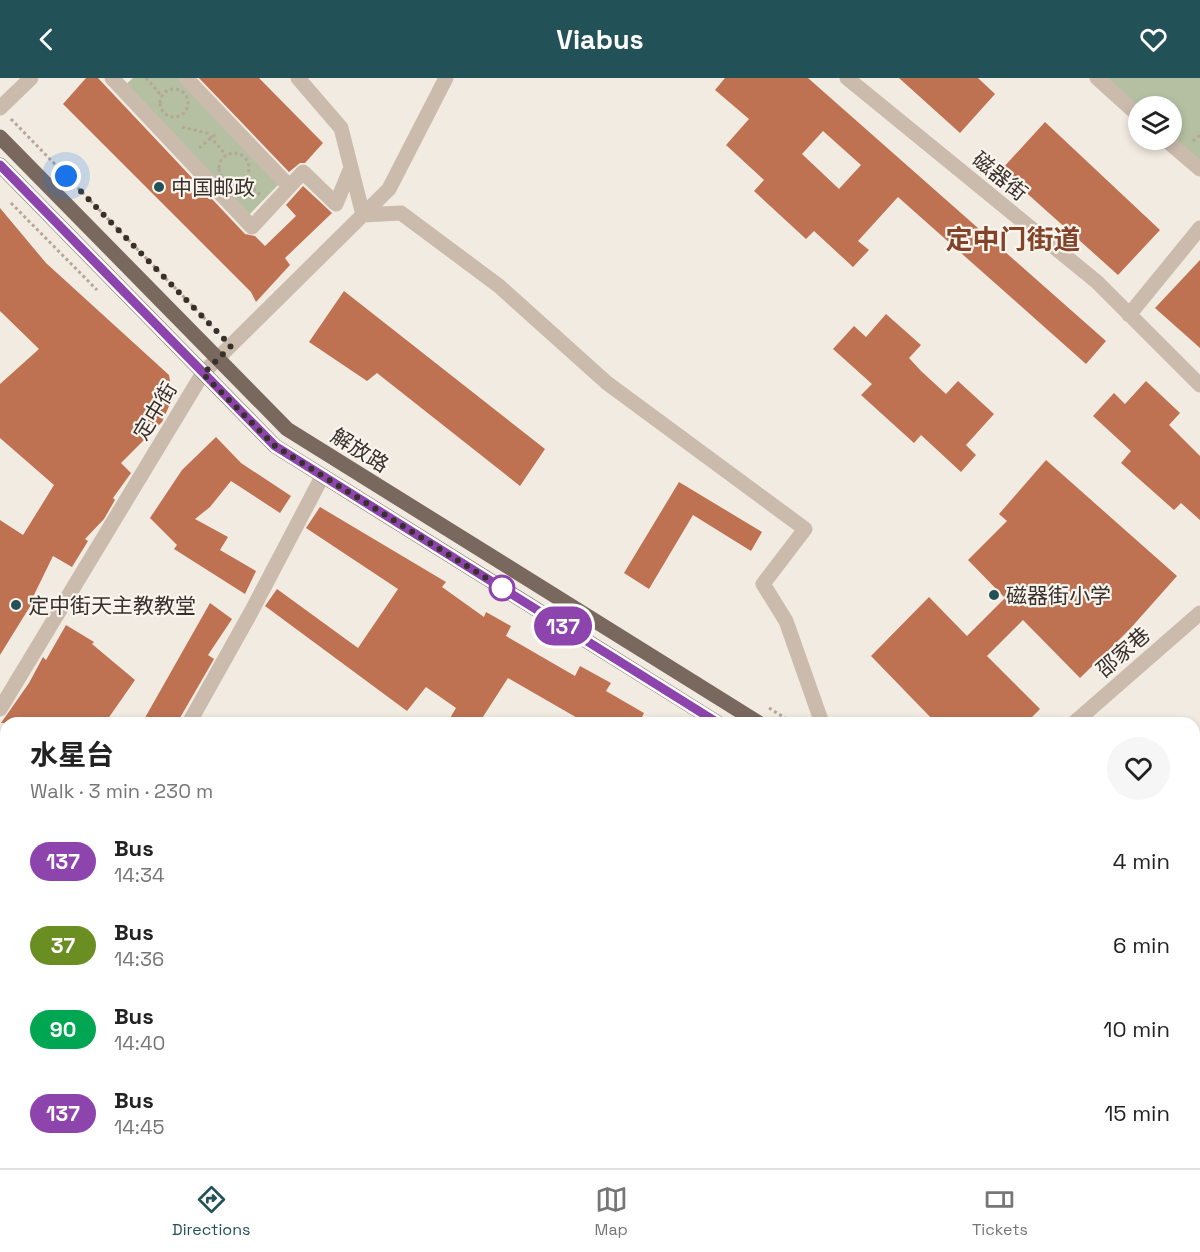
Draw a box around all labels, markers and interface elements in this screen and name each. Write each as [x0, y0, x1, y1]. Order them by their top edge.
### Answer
text: Viabus [556, 22, 644, 57]
icon: back [30, 23, 63, 56]
icon: heart [1137, 23, 1170, 56]
map controls [1128, 96, 1182, 150]
button: layers [1128, 96, 1182, 150]
street label: 磁器街 [967, 146, 1033, 206]
your location [51, 161, 81, 191]
place label: 中国邮政 [171, 174, 255, 201]
marker: 中国邮政 [152, 180, 166, 194]
district label: 定中门街道 [946, 222, 1081, 257]
street label: 定中街 [127, 377, 183, 445]
street label: 解放路 [326, 422, 394, 478]
unlabelled marker [489, 575, 515, 601]
place label: 磁器街小学 [1006, 582, 1111, 609]
marker: 磁器街小学 [987, 588, 1001, 602]
place label: 定中街天主教教堂 [28, 592, 196, 619]
marker: 定中街天主教教堂 [9, 598, 23, 612]
line badge: 137 [528, 606, 598, 646]
text: 137 [546, 613, 580, 640]
street label: 邵家巷 [1090, 621, 1156, 683]
text: 水星台 [30, 737, 114, 773]
button: heart [1107, 737, 1170, 800]
text: Walk · 3 min · 230 m [30, 778, 213, 804]
text: Bus [114, 834, 154, 862]
text: 4 min [1113, 847, 1170, 875]
text: 137 [46, 848, 80, 875]
text: 14:34 [114, 862, 165, 888]
text: Bus [114, 918, 154, 946]
text: 6 min [1113, 931, 1170, 959]
text: 37 [51, 932, 75, 959]
text: 14:36 [114, 946, 164, 972]
text: Bus [114, 1002, 154, 1030]
text: 10 min [1103, 1015, 1170, 1043]
text: 90 [50, 1016, 76, 1043]
text: 14:40 [114, 1030, 165, 1056]
text: Bus [114, 1086, 154, 1114]
text: 15 min [1104, 1099, 1170, 1127]
text: 137 [46, 1100, 80, 1127]
text: 14:45 [114, 1114, 164, 1140]
tab: Directions [172, 1183, 250, 1240]
tab: Map [595, 1183, 628, 1240]
tab: Tickets [972, 1183, 1028, 1240]

